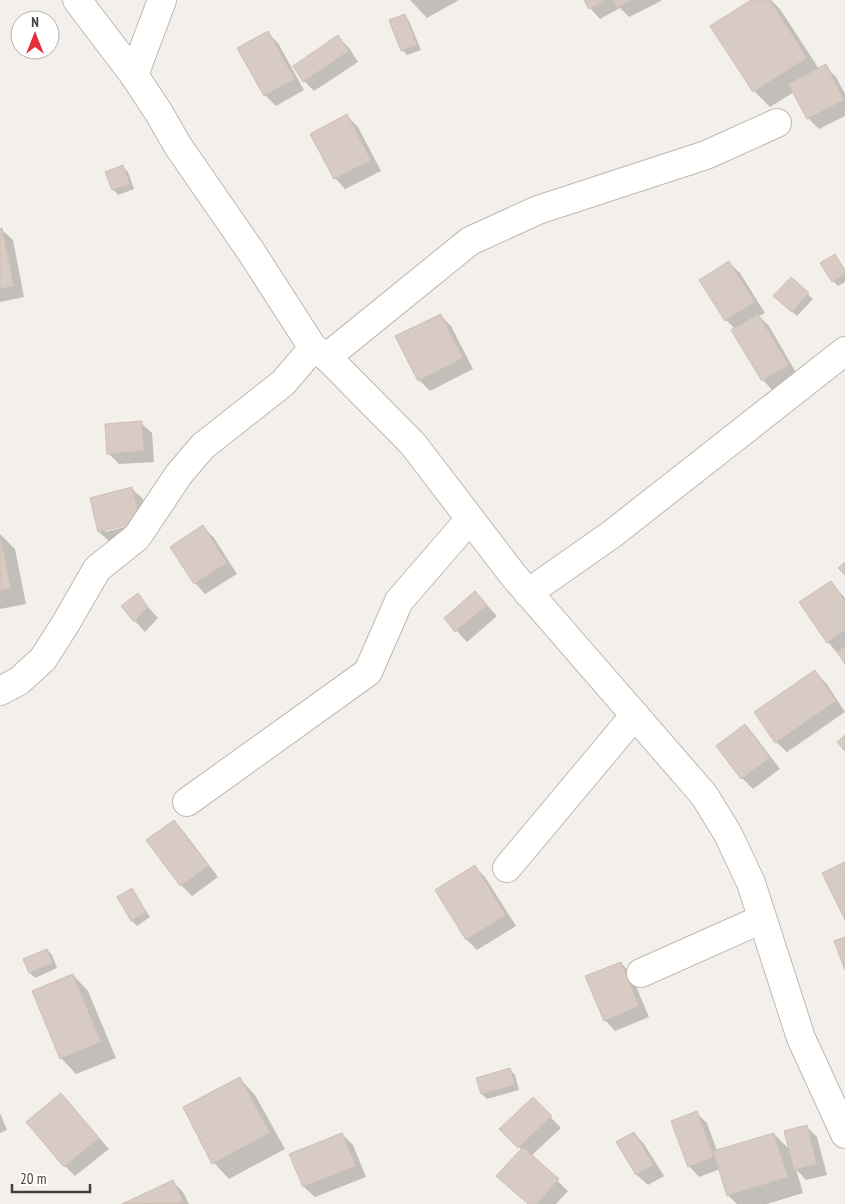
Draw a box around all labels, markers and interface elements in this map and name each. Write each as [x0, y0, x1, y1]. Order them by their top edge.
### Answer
north arrow [10, 10, 60, 60]
text: N [31, 13, 39, 31]
scale bar [12, 1162, 90, 1194]
text: 20 m [20, 1169, 46, 1188]

